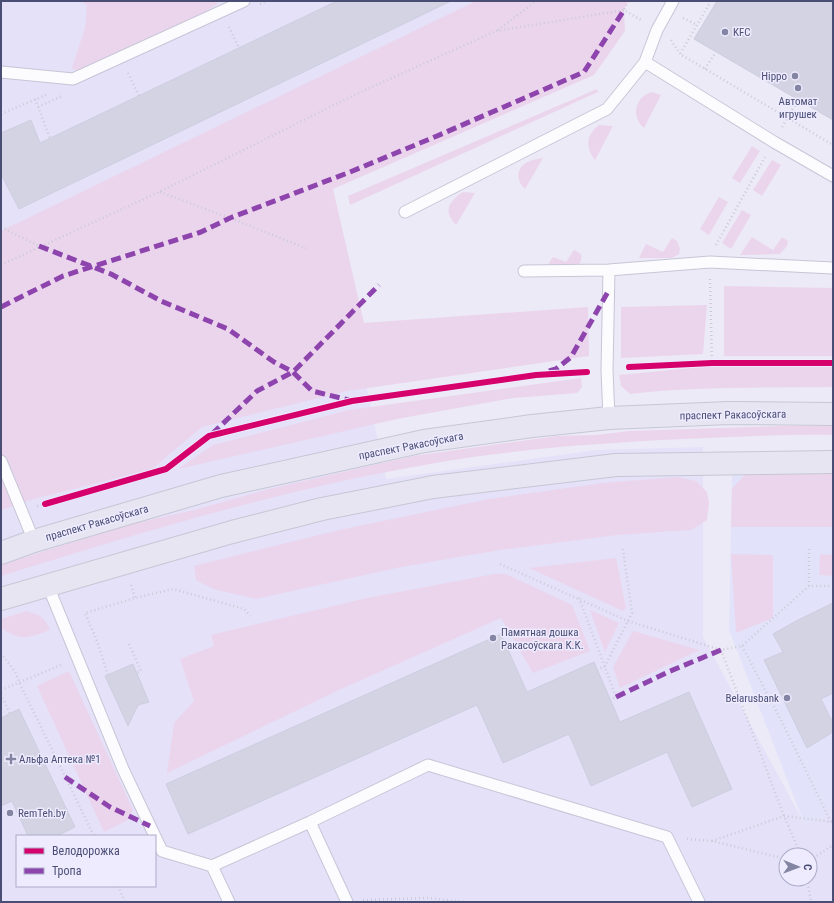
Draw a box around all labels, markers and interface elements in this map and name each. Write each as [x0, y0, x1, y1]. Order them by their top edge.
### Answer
place label: KFC [733, 26, 751, 39]
marker: KFC [720, 27, 730, 37]
place label: Hippo [761, 70, 787, 83]
marker: Hippo [790, 71, 800, 81]
marker: Автомат игрушек [793, 83, 803, 93]
place label: Автомат игрушек [779, 95, 818, 121]
street label: праспект Ракасоўскага [680, 408, 786, 422]
street label: праспект Ракасоўскага [357, 429, 465, 463]
street label: праспект Ракасоўскага [44, 502, 150, 544]
place label: Памятная дошка Ракасоўскага К.К. [501, 626, 584, 652]
marker: Памятная дошка Ракасоўскага К.К. [488, 633, 498, 643]
place label: Belarusbank [725, 692, 779, 705]
marker: Belarusbank [782, 693, 792, 703]
place label: Альфа Аптека №1 [19, 753, 101, 766]
marker: Альфа Аптека №1 [6, 754, 16, 764]
place label: RemTeh.by [18, 807, 66, 820]
marker: RemTeh.by [5, 808, 15, 818]
legend [16, 835, 156, 887]
text: Велодорожка [52, 844, 120, 858]
north arrow [778, 847, 818, 887]
text: Тропа [52, 864, 82, 878]
text: С [801, 864, 814, 870]

